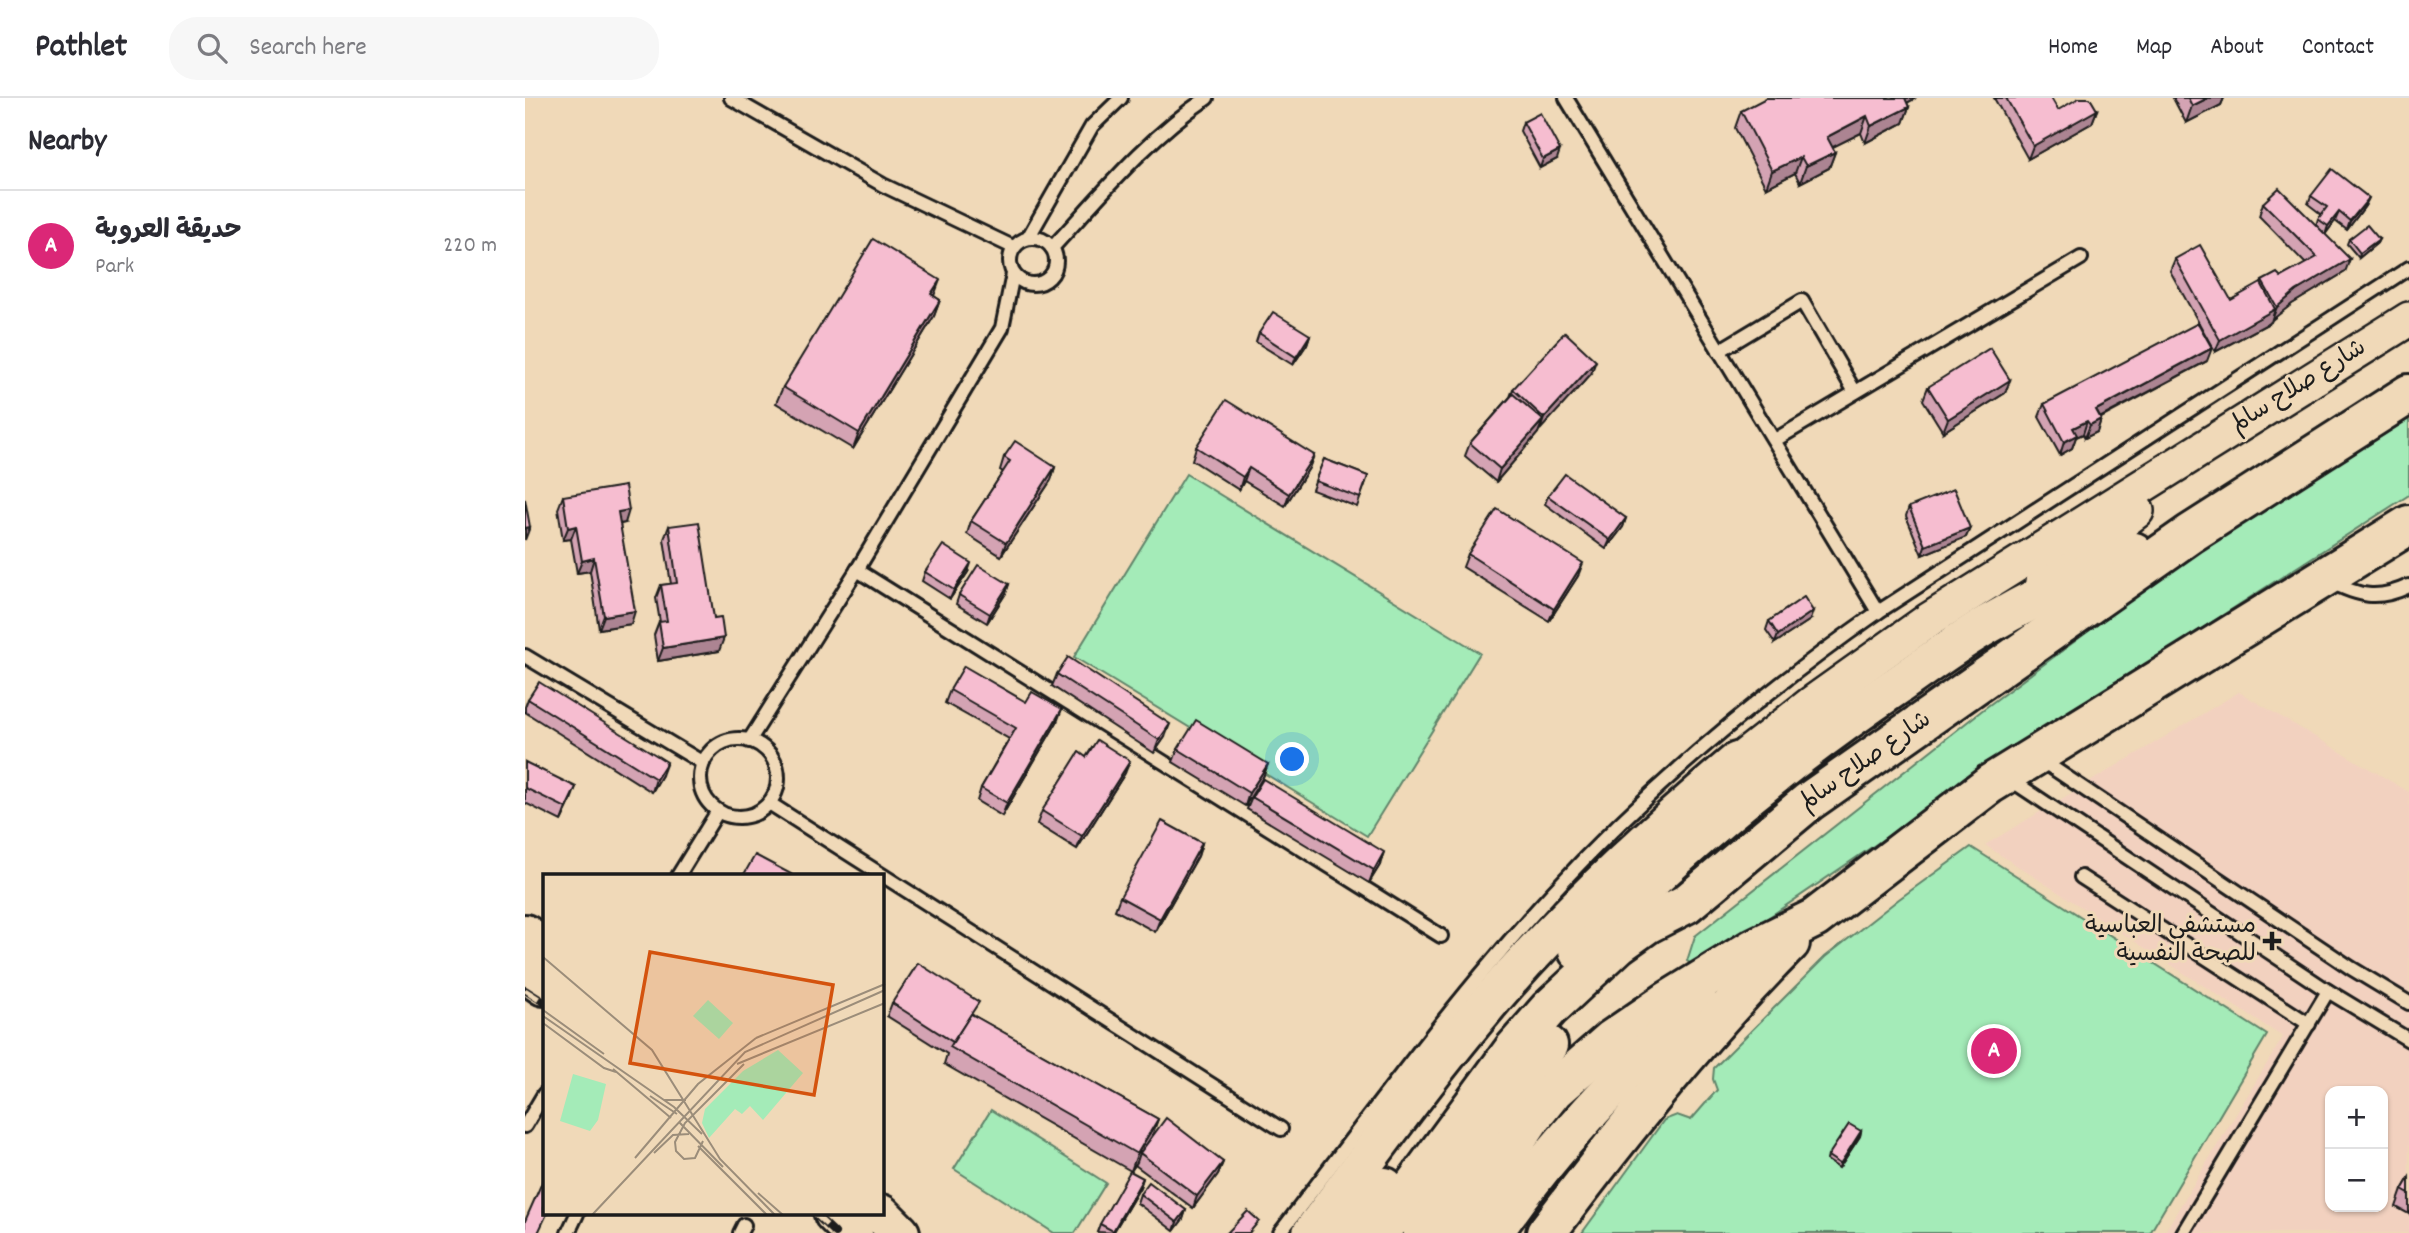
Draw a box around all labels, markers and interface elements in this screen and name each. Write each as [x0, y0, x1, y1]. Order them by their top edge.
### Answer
search box [169, 17, 659, 80]
text: Pathlet [35, 25, 127, 72]
icon: search [193, 29, 231, 67]
text: Search here [249, 30, 367, 67]
text: Home [2048, 31, 2098, 65]
text: Map [2136, 31, 2172, 65]
text: About [2210, 31, 2264, 65]
text: Contact [2302, 31, 2374, 65]
text: Nearby [28, 122, 106, 165]
text: حديقة العروبة [95, 213, 242, 250]
text: A [45, 230, 57, 263]
text: 220 m [443, 230, 497, 263]
text: Park [95, 251, 134, 284]
street label: شارع صلاح سالم [2225, 332, 2373, 442]
street label: شارع صلاح سالم [1793, 704, 1939, 820]
your location [1275, 742, 1309, 776]
inset map [543, 874, 884, 1216]
place label: مستشفى العباسية للصحة النفسية [2085, 910, 2256, 972]
marker: مستشفى العباسية للصحة النفسية [2262, 931, 2282, 951]
pin: A [1971, 1025, 2017, 1077]
map controls [2325, 1086, 2388, 1212]
button: + [2325, 1086, 2388, 1149]
button: − [2325, 1149, 2388, 1212]

